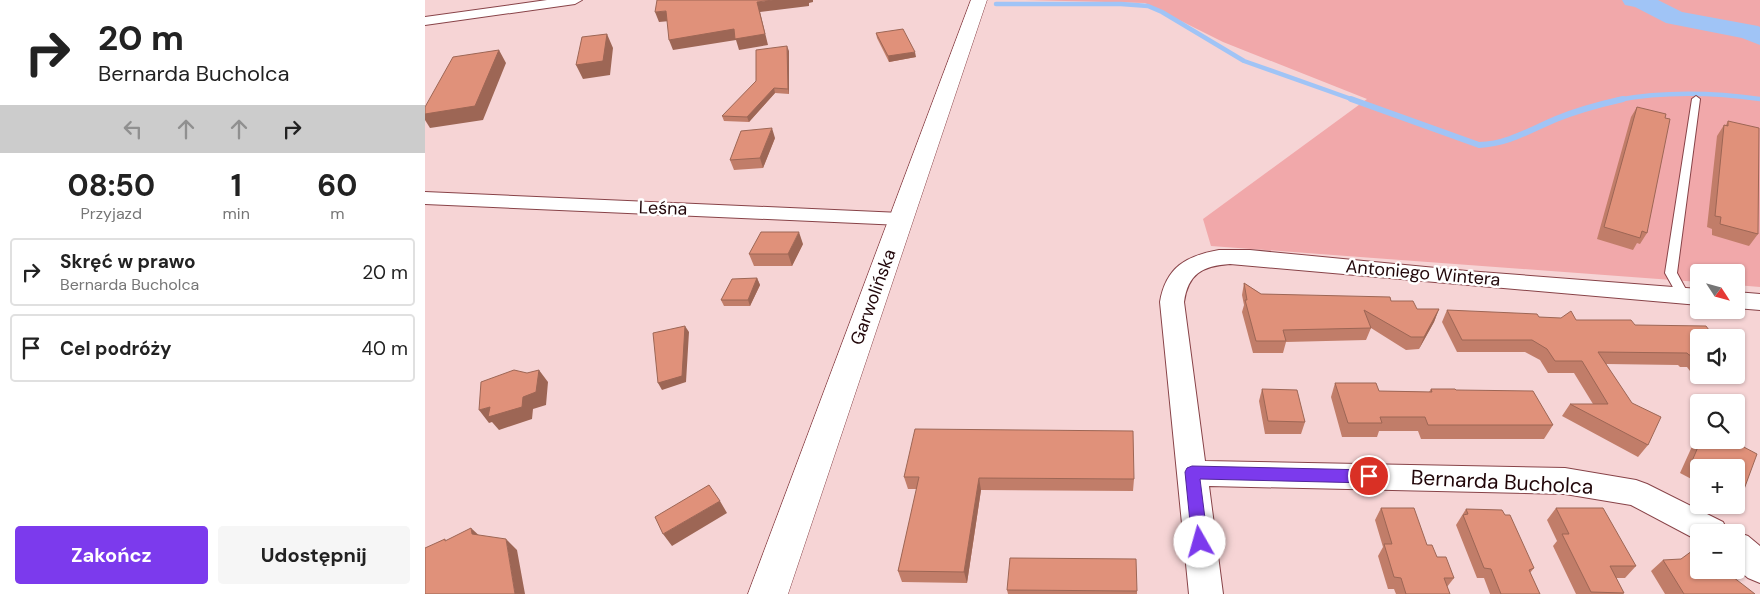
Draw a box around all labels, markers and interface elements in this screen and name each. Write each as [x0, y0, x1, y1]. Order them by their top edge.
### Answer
text: 20 m [98, 15, 184, 61]
icon: right [15, 20, 80, 85]
text: Bernarda Bucholca [98, 59, 289, 88]
icon: left [119, 115, 147, 143]
icon: ahead [172, 115, 200, 143]
icon: ahead [225, 115, 253, 143]
icon: right [278, 115, 306, 143]
text: 08:50 [68, 166, 155, 205]
text: 1 [231, 166, 242, 205]
text: 60 [317, 166, 357, 205]
street label: Leśna [638, 195, 688, 221]
text: Przyjazd [81, 203, 142, 224]
text: min [223, 203, 250, 224]
text: m [330, 203, 345, 224]
street label: Garwolińska [845, 246, 901, 348]
text: Skręć w prawo [60, 249, 196, 274]
street label: Antoniego Wintera [1345, 254, 1501, 292]
icon: right [17, 258, 45, 286]
text: 20 m [362, 260, 408, 285]
north arrow [1690, 264, 1745, 319]
map controls [1690, 264, 1745, 579]
text: Bernarda Bucholca [60, 274, 199, 295]
button: sound [1690, 329, 1745, 384]
icon: arrive [17, 334, 45, 362]
text: Cel podróży [60, 336, 171, 361]
text: 40 m [361, 336, 408, 361]
button: search [1690, 394, 1745, 449]
pin [1348, 455, 1390, 497]
button: + [1690, 459, 1745, 514]
icon: arrive [1355, 462, 1383, 490]
street label: Bernarda Bucholca [1410, 463, 1594, 501]
position arrow [1173, 515, 1225, 567]
button: − [1690, 524, 1745, 579]
button: Zakończ [15, 526, 208, 584]
button: Udostępnij [218, 526, 410, 584]

